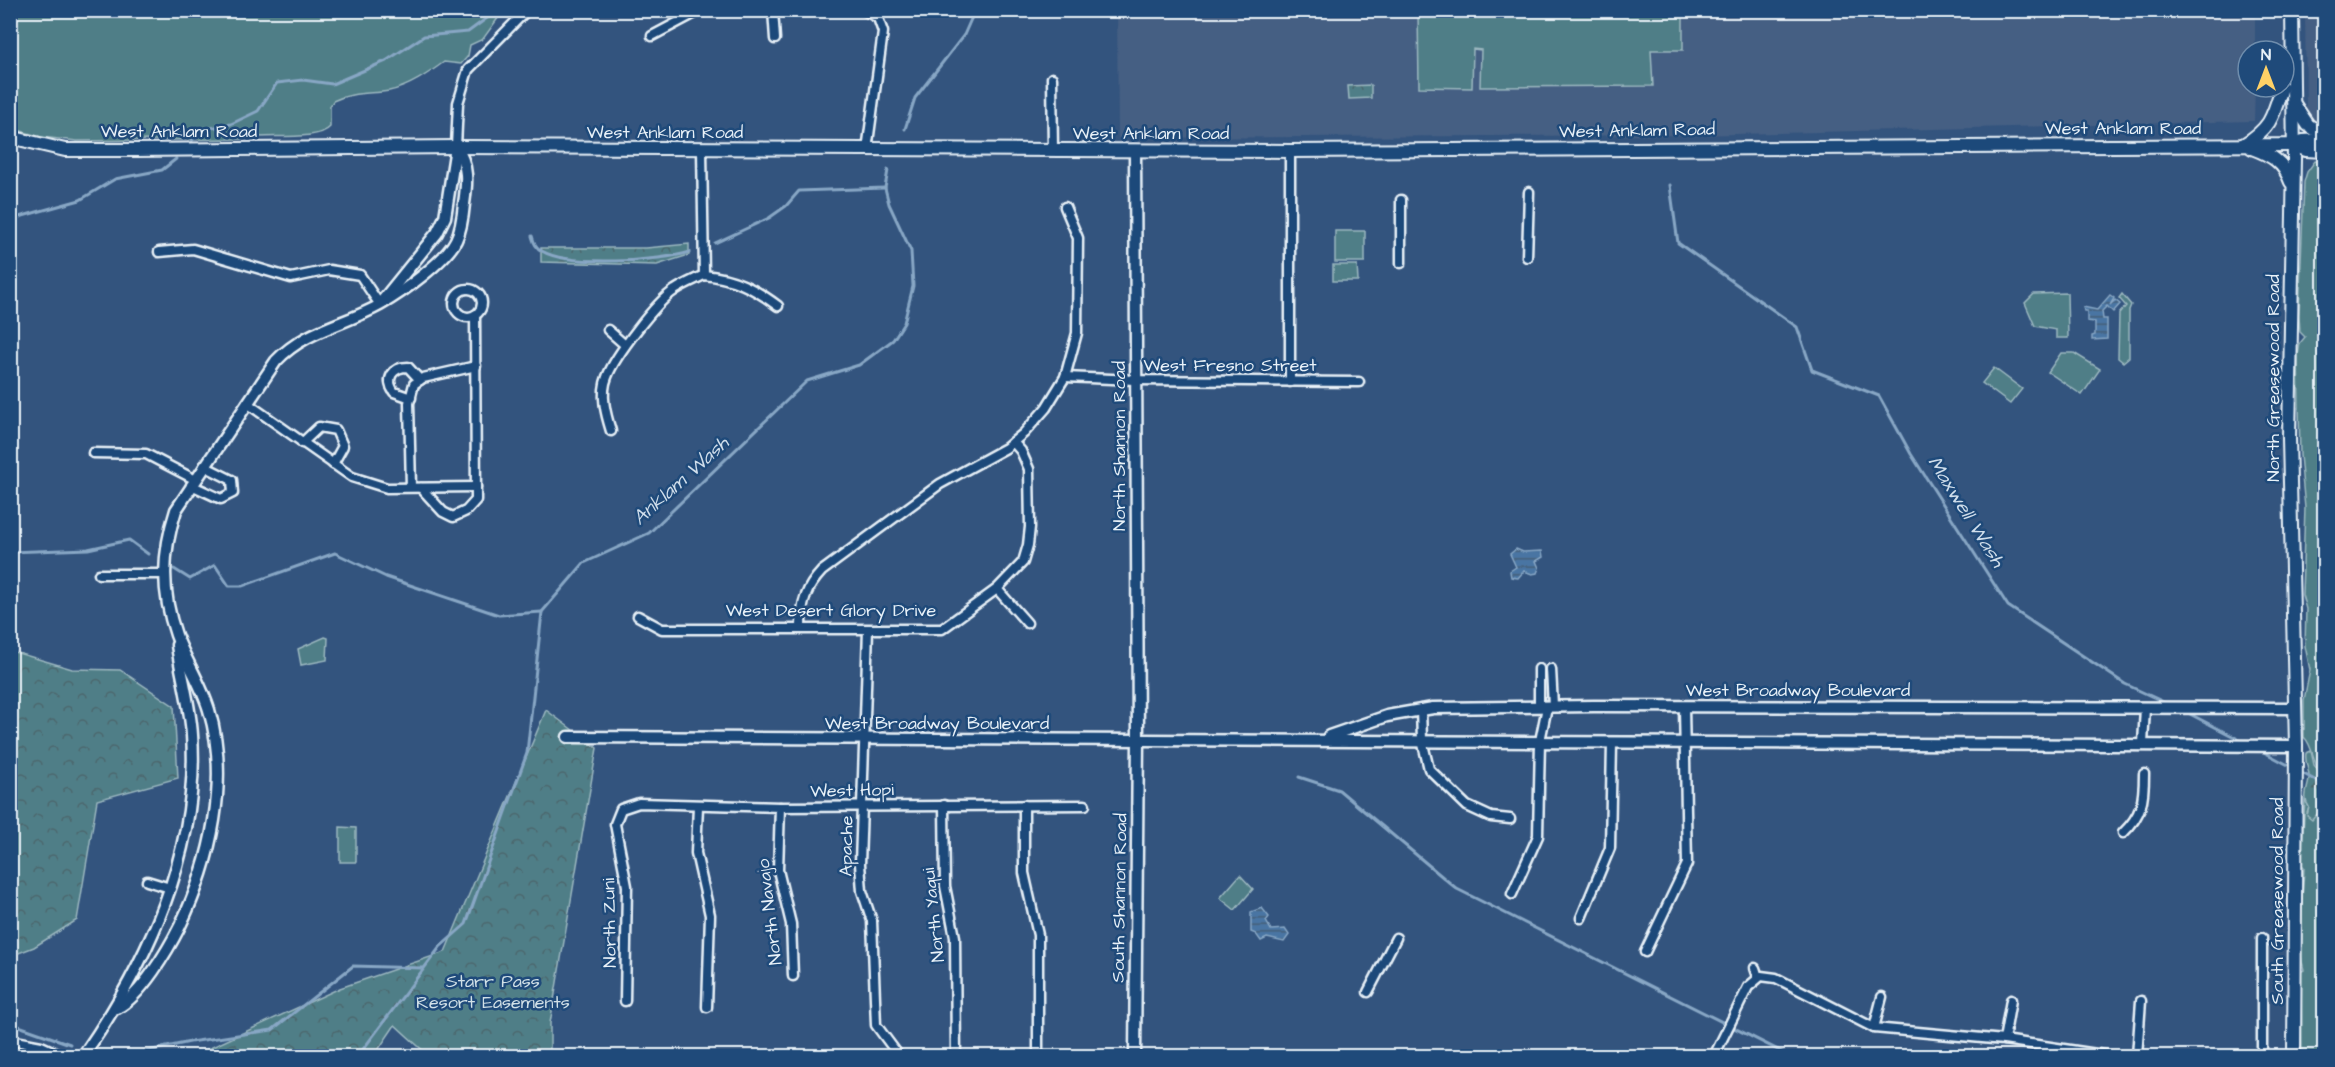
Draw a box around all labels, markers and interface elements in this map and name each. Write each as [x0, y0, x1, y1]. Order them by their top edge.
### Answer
north arrow [2236, 39, 2296, 99]
text: N [2261, 44, 2271, 66]
street label: West Anklam Road [2045, 116, 2201, 141]
street label: West Anklam Road [1559, 117, 1715, 144]
street label: West Anklam Road [101, 119, 257, 144]
street label: West Anklam Road [587, 120, 743, 145]
street label: West Anklam Road [1073, 121, 1229, 146]
street label: North Greasewood Road [2261, 274, 2286, 482]
street label: West Fresno Street [1143, 353, 1317, 378]
street label: North Shannon Road [1107, 361, 1132, 531]
water label: Anklam Wash [626, 429, 736, 532]
water label: Maxwell Wash [1921, 451, 2012, 573]
street label: West Desert Glory Drive [726, 598, 937, 624]
street label: West Broadway Boulevard [1686, 678, 1910, 704]
street label: West Broadway Boulevard [825, 711, 1049, 737]
street label: West Hopi [810, 777, 894, 804]
street label: South Greasewood Road [2265, 798, 2290, 1004]
street label: South Shannon Road [1106, 813, 1133, 983]
street label: Apache [833, 815, 860, 877]
street label: North Navajo [751, 857, 788, 967]
street label: North Yaqui [916, 866, 951, 963]
street label: North Zuni [596, 878, 623, 968]
park label: Starr Pass Resort Easements [416, 969, 570, 1015]

